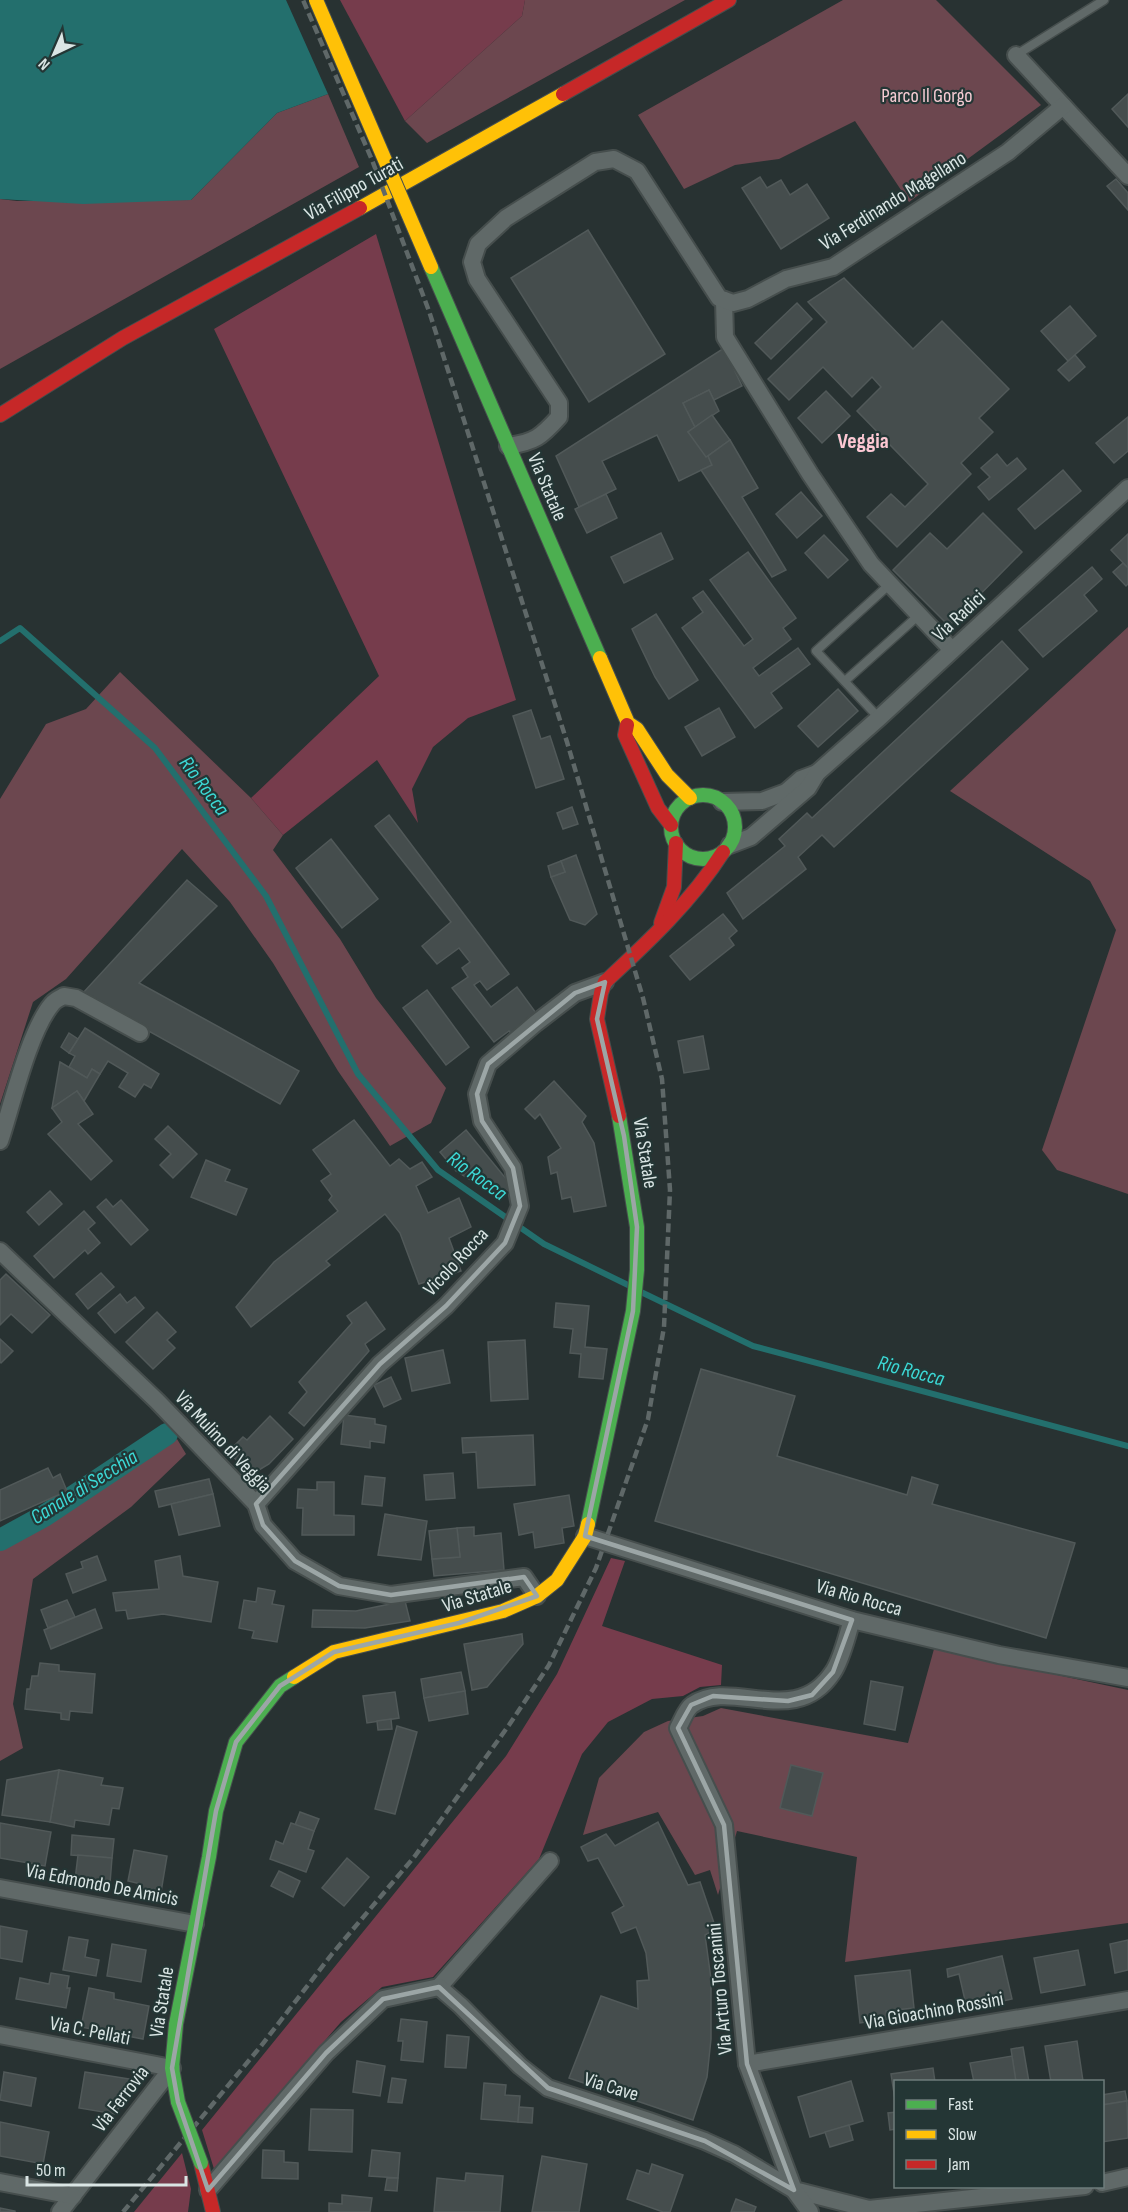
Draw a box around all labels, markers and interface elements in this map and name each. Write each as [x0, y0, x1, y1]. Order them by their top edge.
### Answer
north arrow [24, 24, 84, 84]
text: N [35, 54, 54, 74]
park label: Parco Il Gorgo [881, 84, 973, 108]
street label: Via Ferdinando Magellano [815, 146, 971, 256]
street label: Via Filippo Turati [300, 152, 408, 226]
district label: Veggia [837, 428, 889, 455]
street label: Via Statale [522, 449, 572, 525]
street label: Via Radici [927, 585, 991, 647]
water label: Rio Rocca [174, 751, 235, 821]
street label: Via Statale [628, 1116, 662, 1190]
water label: Rio Rocca [442, 1146, 512, 1206]
street label: Vicolo Rocca [418, 1223, 494, 1301]
water label: Rio Rocca [875, 1350, 947, 1392]
street label: Via Mulino di Veggia [170, 1386, 276, 1498]
water label: Canale di Secchia [26, 1444, 142, 1530]
street label: Via Statale [439, 1574, 515, 1618]
street label: Via Rio Rocca [813, 1574, 905, 1622]
street label: Via Edmondo De Amicis [24, 1858, 180, 1912]
street label: Via Arturo Toscanini [702, 1922, 738, 2056]
street label: Via Statale [145, 1965, 179, 2039]
street label: Via Gioachino Rossini [862, 1987, 1006, 2035]
street label: Via C. Pellati [48, 2011, 132, 2051]
street label: Via Ferrovia [88, 2061, 154, 2137]
street label: Via Cave [581, 2067, 641, 2107]
legend [894, 2080, 1104, 2188]
text: Fast [948, 2094, 974, 2115]
text: Slow [948, 2124, 977, 2145]
scale bar [27, 2149, 186, 2187]
text: Jam [947, 2154, 970, 2175]
text: 50 m [36, 2160, 66, 2181]

